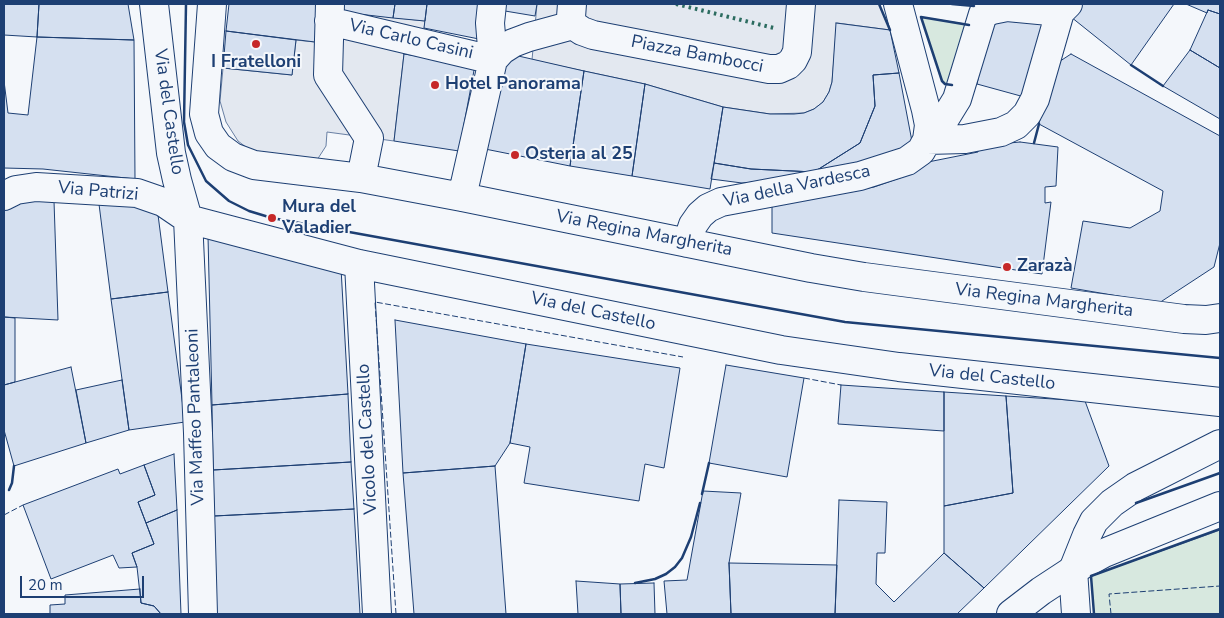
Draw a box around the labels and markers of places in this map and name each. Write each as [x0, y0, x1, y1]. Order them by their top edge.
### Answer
marker: I Fratelloni [250, 38, 262, 50]
place label: I Fratelloni [211, 52, 301, 74]
place label: Hotel Panorama [445, 74, 581, 96]
marker: Hotel Panorama [429, 79, 441, 91]
place label: Osteria al 25 [525, 144, 633, 166]
marker: Osteria al 25 [509, 149, 521, 161]
place label: Mura del Valadier [282, 197, 356, 240]
marker: Mura del Valadier [266, 212, 278, 224]
place label: Zarazà [1017, 256, 1073, 278]
marker: Zarazà [1001, 261, 1013, 273]

